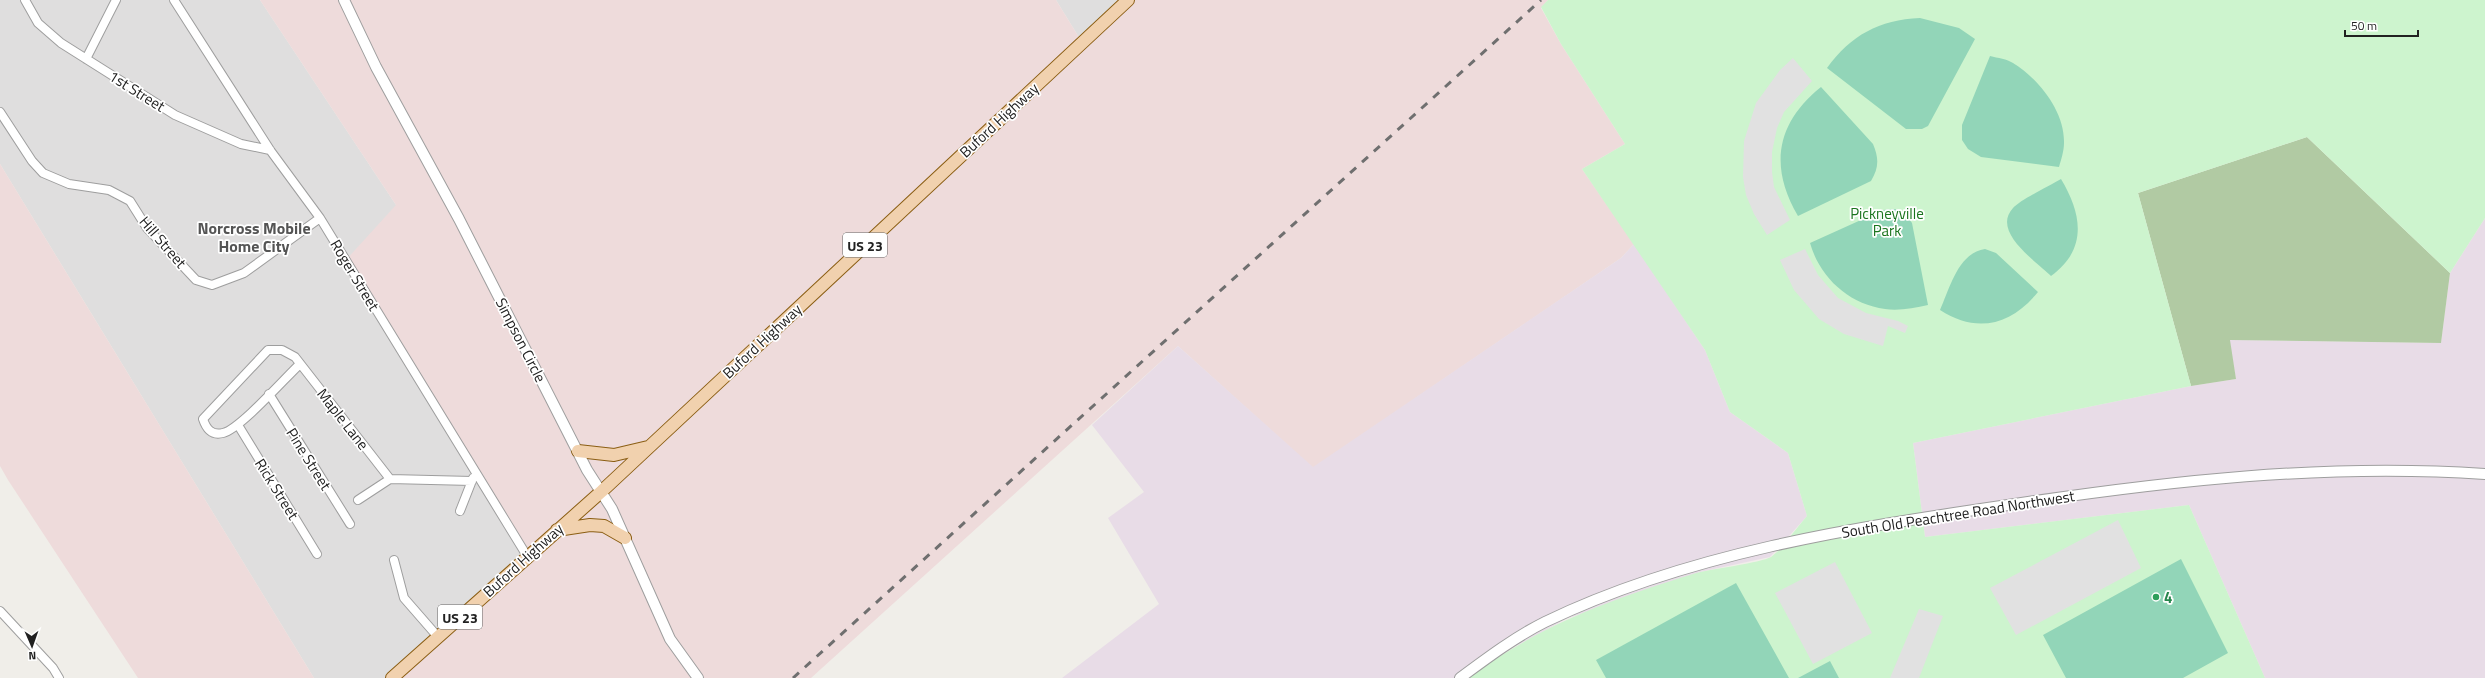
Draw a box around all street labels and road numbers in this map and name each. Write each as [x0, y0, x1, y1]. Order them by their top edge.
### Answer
street label: 1st Street [104, 65, 170, 118]
street label: Buford Highway [954, 77, 1044, 163]
street label: Hill Street [134, 211, 193, 274]
road number: US 23 [843, 233, 887, 257]
street label: Roger Street [325, 235, 386, 316]
street label: Simpson Circle [490, 294, 552, 386]
street label: Buford Highway [717, 298, 807, 384]
street label: Maple Lane [312, 383, 374, 455]
street label: Pine Street [281, 423, 338, 495]
street label: Rick Street [249, 454, 305, 525]
street label: South Old Peachtree Road Northwest [1840, 484, 2077, 544]
street label: Buford Highway [478, 518, 568, 602]
road number: US 23 [438, 605, 482, 629]

